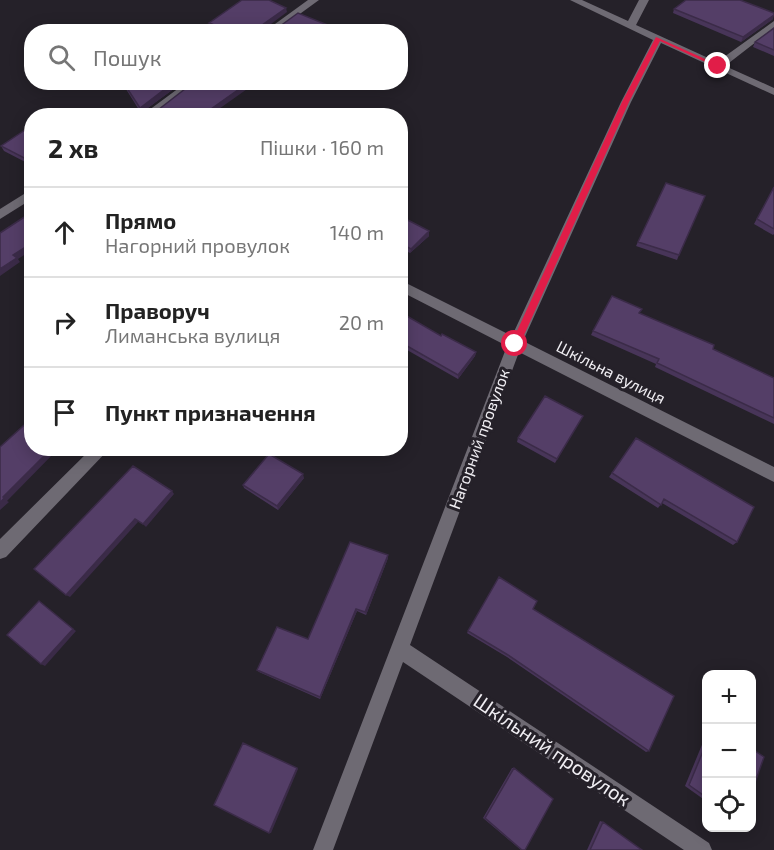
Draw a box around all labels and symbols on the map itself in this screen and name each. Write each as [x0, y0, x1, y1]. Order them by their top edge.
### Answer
route end [704, 52, 730, 78]
route start [501, 330, 527, 356]
street label: Шкільна вулиця [553, 336, 669, 408]
street label: Нагорний провулок [444, 366, 514, 512]
street label: Шкільний провулок [469, 688, 636, 812]

